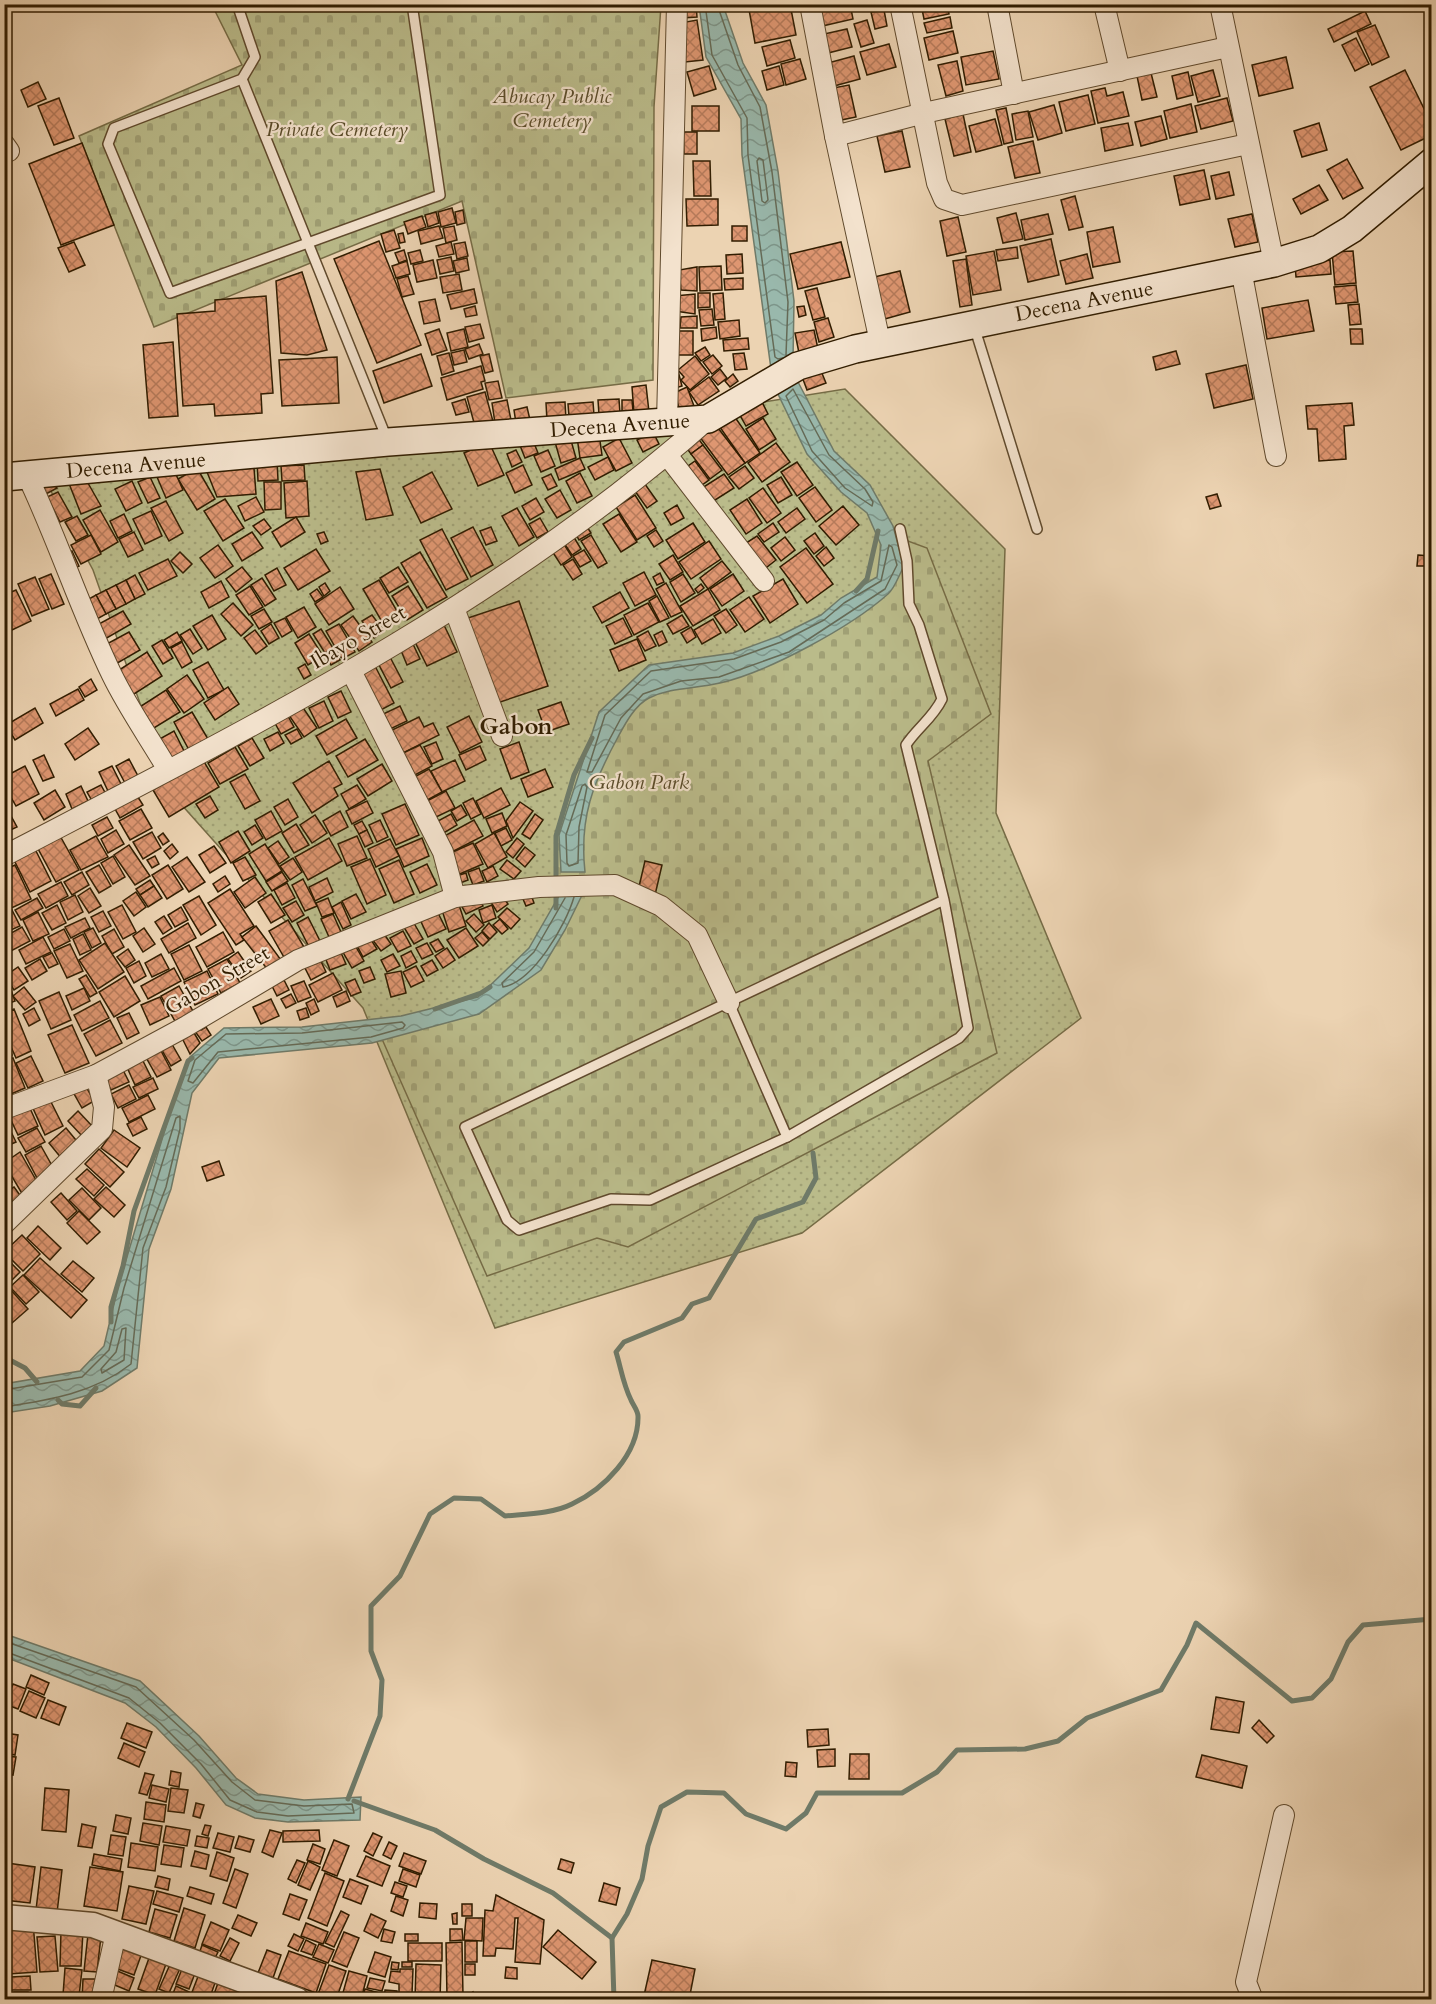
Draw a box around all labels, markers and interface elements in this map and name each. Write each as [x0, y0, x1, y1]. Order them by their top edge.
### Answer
park label: Abucay Public Cemetery [492, 82, 612, 135]
park label: Private Cemetery [266, 115, 408, 144]
street label: Decena Avenue [1012, 274, 1156, 329]
street label: Decena Avenue [549, 406, 691, 445]
street label: Decena Avenue [65, 445, 207, 486]
street label: Ibayo Street [305, 598, 412, 677]
district label: Gabon [479, 710, 553, 743]
park label: Gabon Park [589, 768, 690, 797]
street label: Gabon Street [160, 939, 275, 1022]

